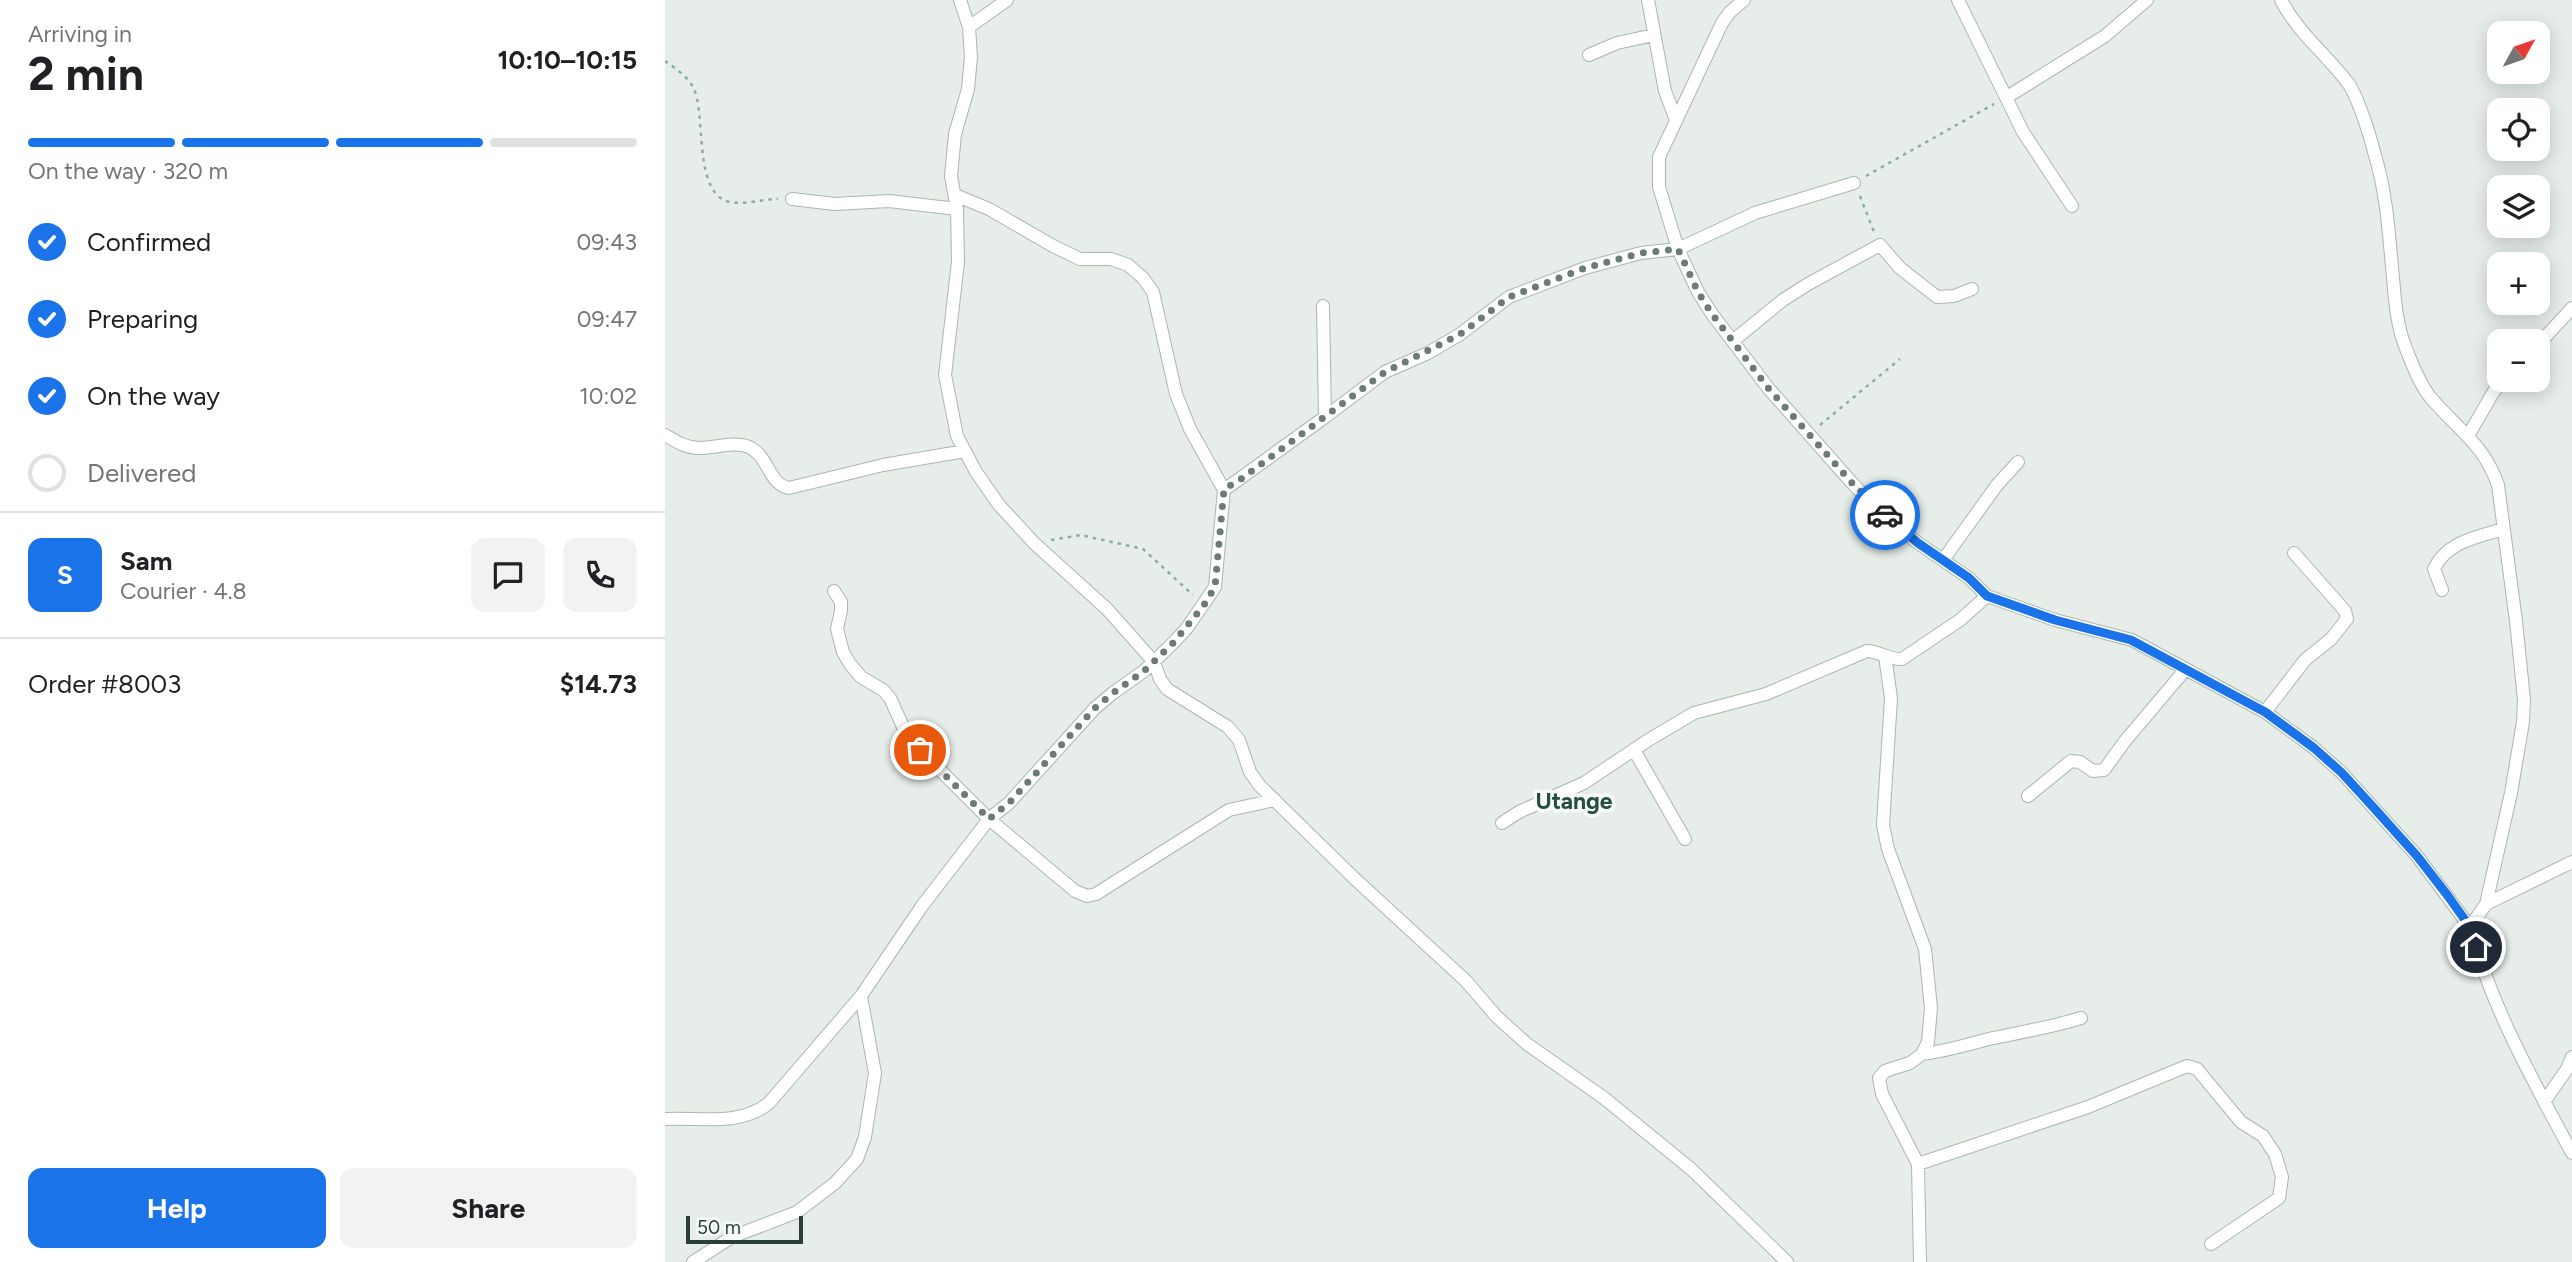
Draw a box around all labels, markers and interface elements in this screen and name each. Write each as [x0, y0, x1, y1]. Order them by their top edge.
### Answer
text: Arriving in [28, 20, 132, 48]
north arrow [2487, 21, 2550, 84]
map controls [2487, 21, 2550, 392]
text: 10:10–10:15 [498, 44, 637, 76]
text: 2 min [28, 46, 144, 102]
button: locate [2487, 98, 2550, 161]
text: On the way · 320 m [28, 157, 228, 185]
button: layers [2487, 175, 2550, 238]
icon: check [28, 223, 66, 261]
text: Confirmed [87, 226, 211, 258]
text: 09:43 [577, 228, 637, 256]
button: + [2487, 252, 2550, 315]
icon: check [28, 300, 66, 338]
text: Preparing [87, 303, 198, 335]
text: 09:47 [577, 305, 637, 333]
button: − [2487, 329, 2550, 392]
icon: check [28, 377, 66, 415]
text: On the way [87, 380, 220, 412]
text: 10:02 [579, 382, 637, 410]
text: Delivered [87, 457, 196, 489]
courier [1850, 480, 1920, 550]
icon: car [1866, 496, 1904, 534]
button: chat [471, 538, 545, 612]
button: phone [563, 538, 637, 612]
text: Sam [120, 545, 172, 577]
text: S [57, 559, 73, 591]
text: Courier · 4.8 [120, 577, 247, 605]
text: Order #8003 [28, 668, 181, 700]
text: $14.73 [560, 668, 637, 700]
pin [890, 720, 950, 780]
icon: bag [901, 731, 939, 769]
district label: Utange [1535, 787, 1613, 815]
pin [2446, 917, 2506, 977]
icon: home [2457, 928, 2495, 966]
button: Help [28, 1168, 326, 1248]
button: Share [340, 1168, 637, 1248]
scale bar [686, 1213, 803, 1245]
text: 50 m [697, 1216, 741, 1239]

